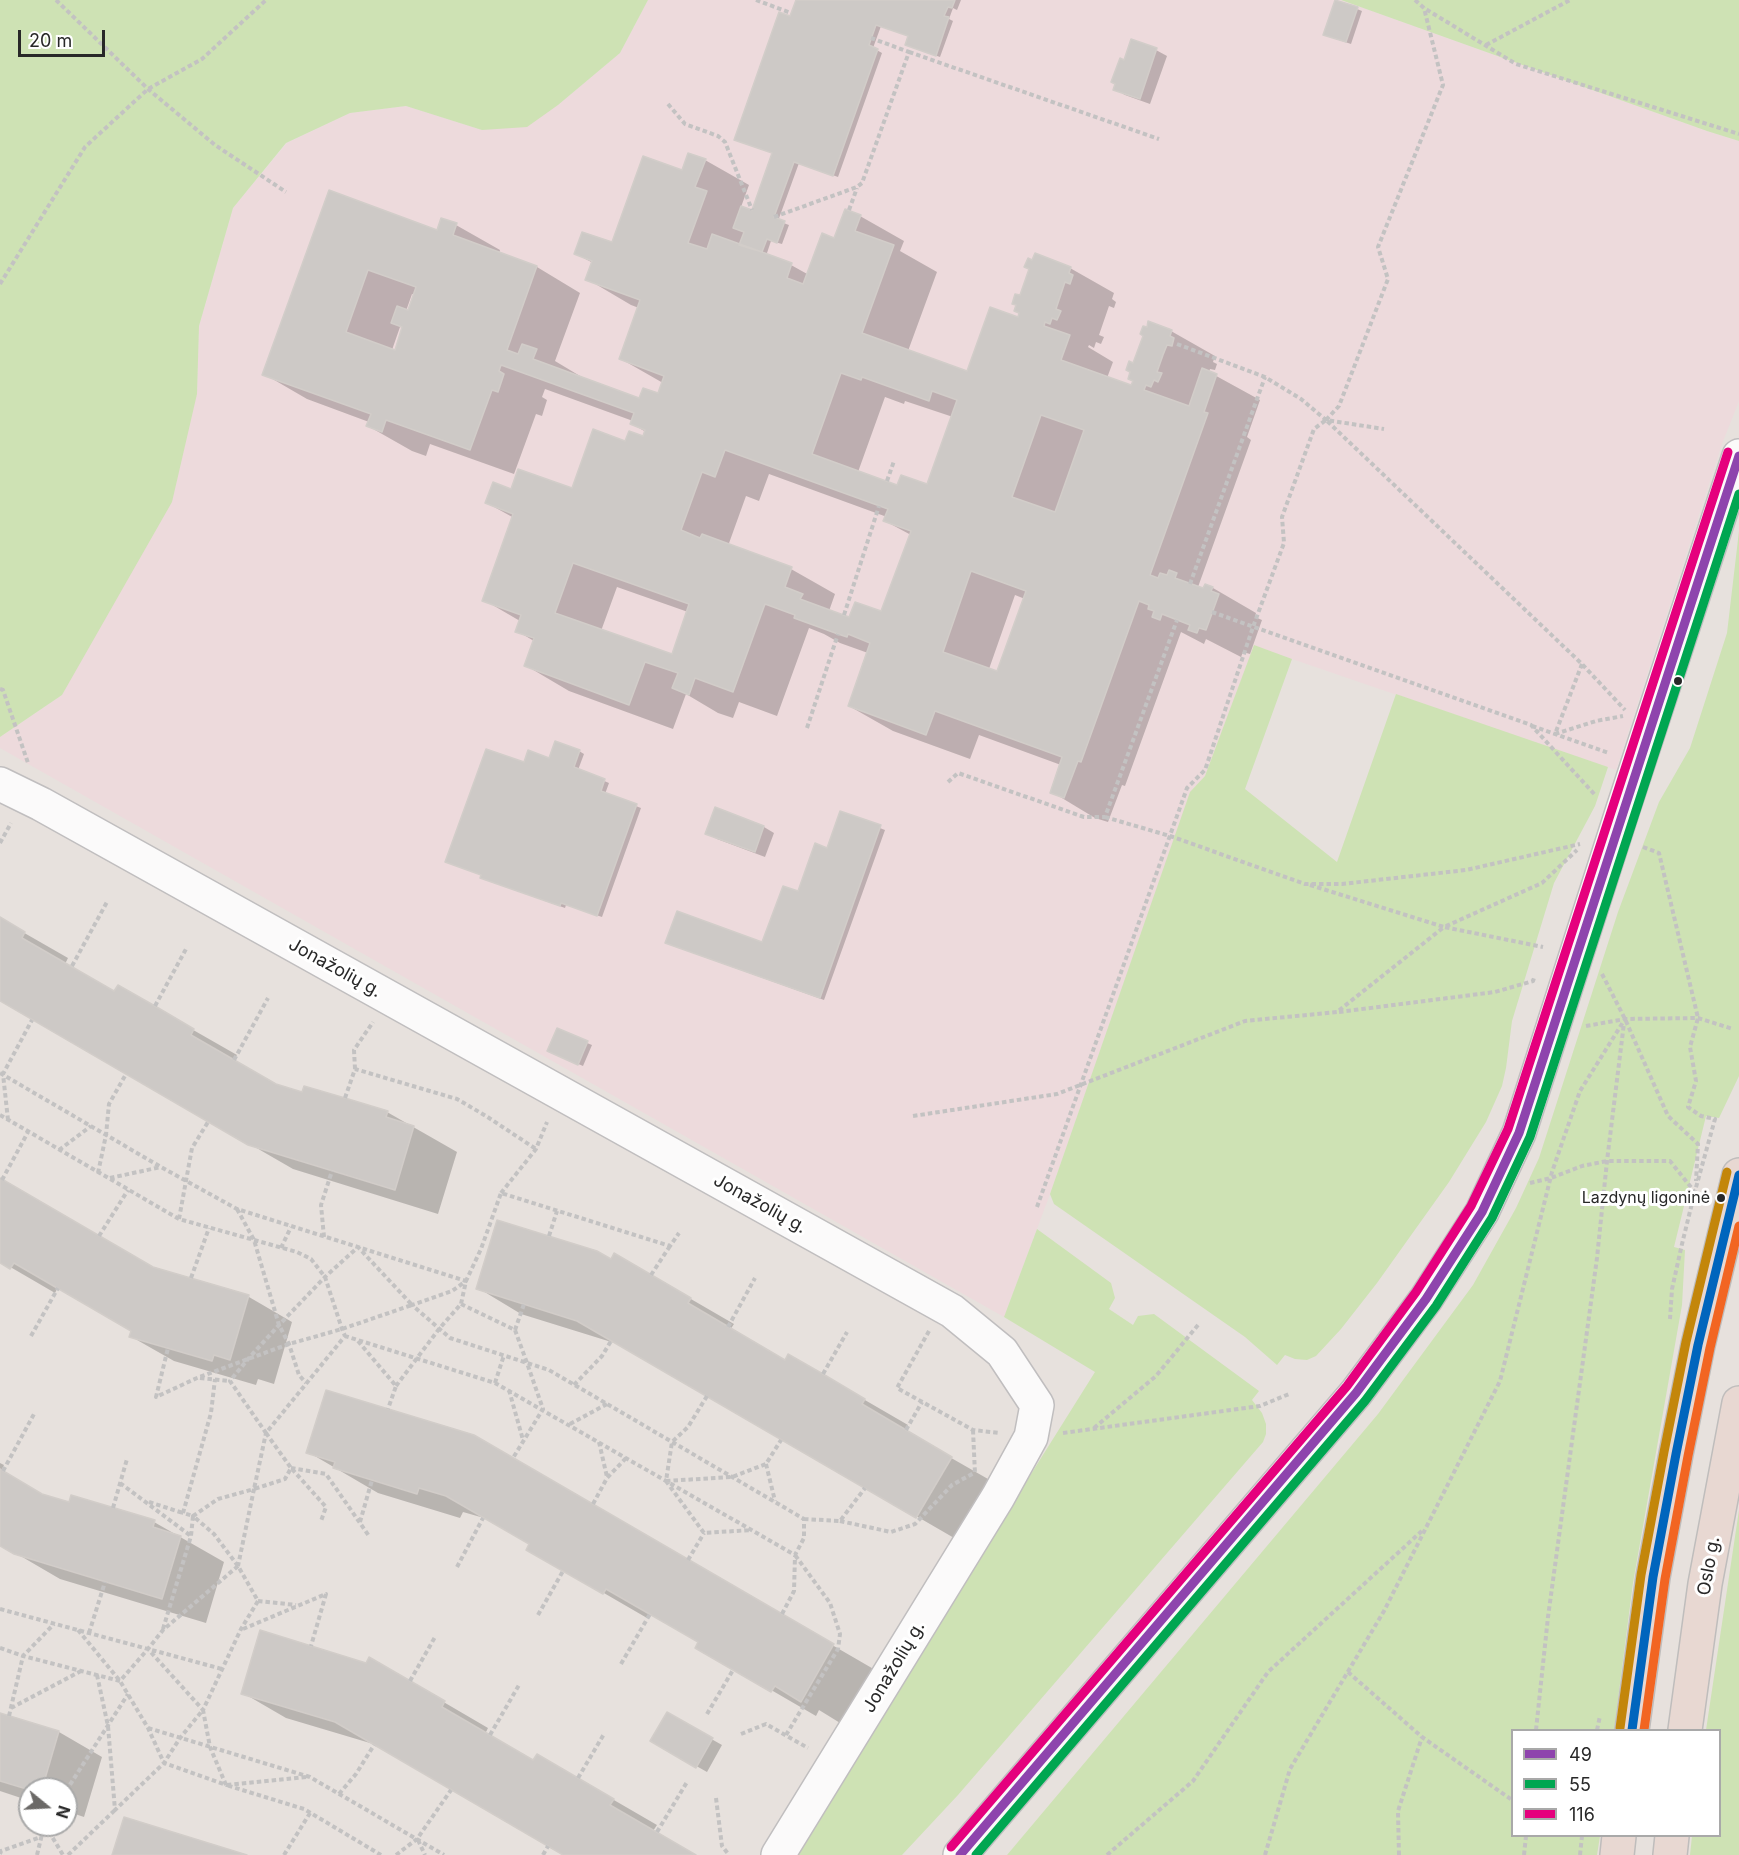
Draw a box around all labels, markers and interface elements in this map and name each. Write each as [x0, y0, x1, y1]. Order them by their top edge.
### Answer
scale bar [21, 18, 108, 56]
text: 20 m [29, 30, 72, 51]
unlabelled marker [1672, 675, 1684, 687]
street label: Jonažolių g. [285, 934, 385, 1002]
street label: Jonažolių g. [710, 1170, 810, 1238]
place label: Lazdynų ligoninė [1582, 1188, 1710, 1208]
marker: Lazdynų ligoninė [1715, 1192, 1727, 1204]
street label: Oslo g. [1693, 1535, 1725, 1597]
street label: Jonažolių g. [858, 1617, 930, 1717]
legend [1511, 1729, 1721, 1837]
text: 49 [1569, 1744, 1592, 1765]
text: 55 [1569, 1774, 1591, 1795]
north arrow [18, 1777, 78, 1837]
text: N [52, 1803, 75, 1821]
text: 116 [1569, 1804, 1595, 1825]

